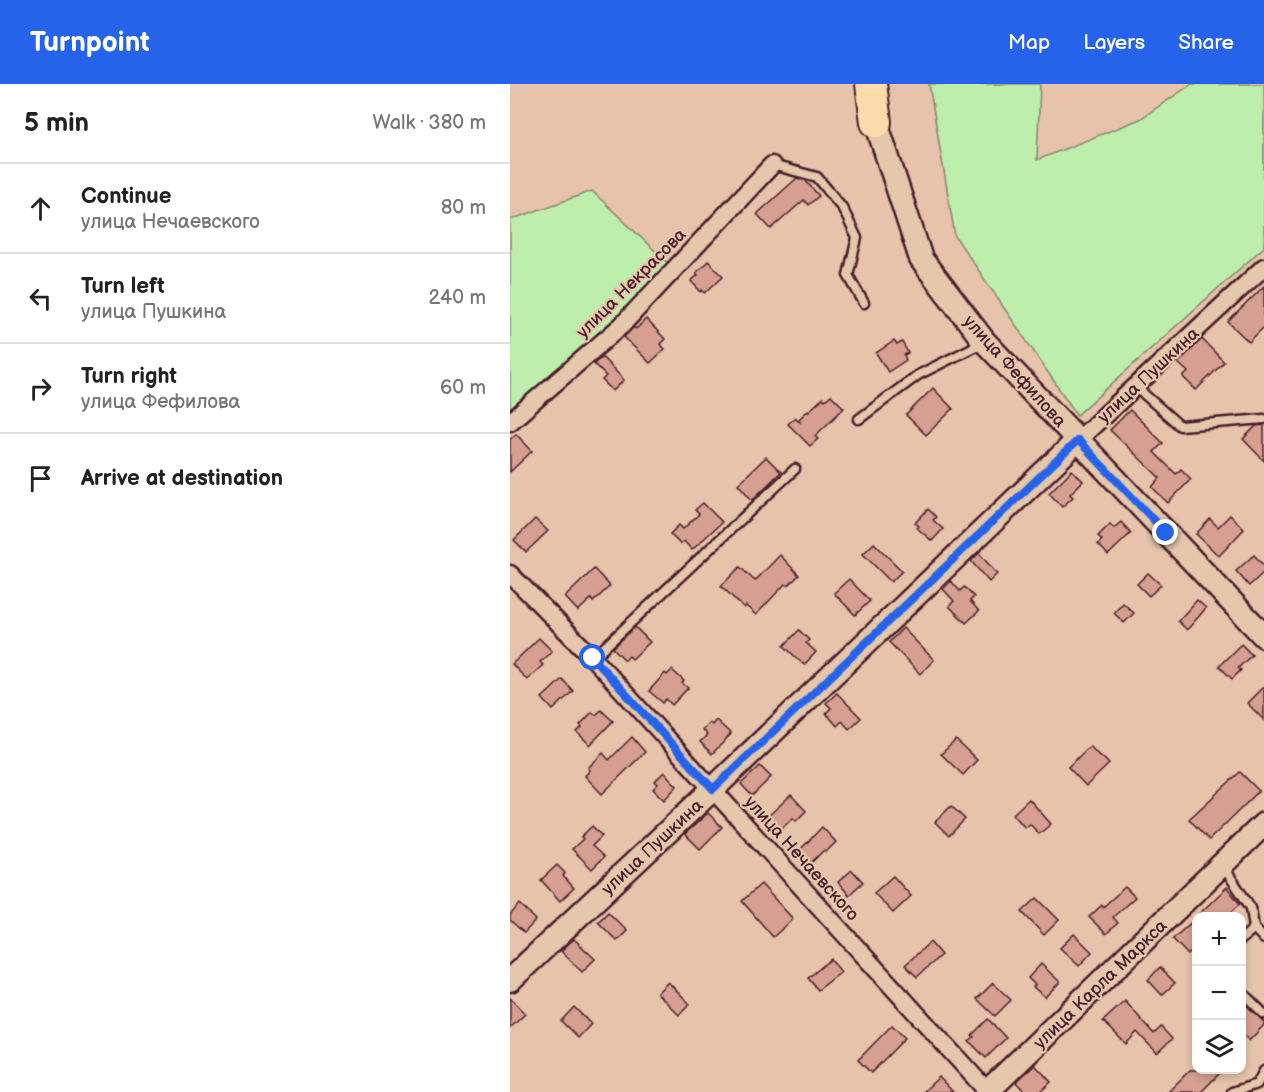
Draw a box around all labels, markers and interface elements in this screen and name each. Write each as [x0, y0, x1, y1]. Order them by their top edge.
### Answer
text: Turnpoint [30, 26, 150, 59]
text: Map [1008, 30, 1050, 55]
text: Layers [1083, 30, 1145, 55]
text: Share [1178, 30, 1234, 55]
text: 5 min [24, 108, 89, 139]
text: Walk · 380 m [373, 111, 486, 135]
text: Continue [81, 183, 171, 210]
icon: ahead [24, 192, 57, 225]
text: 80 m [441, 196, 486, 220]
text: улица Нечаевского [81, 210, 260, 234]
street label: улица Некрасова [572, 224, 691, 343]
text: Turn left [81, 273, 165, 300]
icon: left [24, 282, 57, 315]
text: 240 m [429, 286, 486, 310]
text: улица Пушкина [81, 300, 226, 324]
street label: улица Фефилова [959, 311, 1071, 432]
street label: улица Пушкина [1093, 323, 1204, 428]
text: Turn right [81, 363, 177, 390]
icon: right [24, 372, 57, 405]
text: 60 m [440, 376, 486, 400]
text: улица Фефилова [81, 390, 240, 414]
icon: arrive [24, 462, 57, 495]
text: Arrive at destination [81, 465, 283, 492]
route end [1152, 519, 1178, 545]
route start [579, 644, 605, 670]
street label: улица Нечаевского [740, 792, 863, 925]
street label: улица Пушкина [597, 795, 708, 900]
map controls [1192, 912, 1246, 1074]
button: + [1192, 912, 1246, 966]
street label: улица Карла Маркса [1029, 915, 1172, 1053]
button: − [1192, 966, 1246, 1020]
button: layers [1192, 1020, 1246, 1074]

